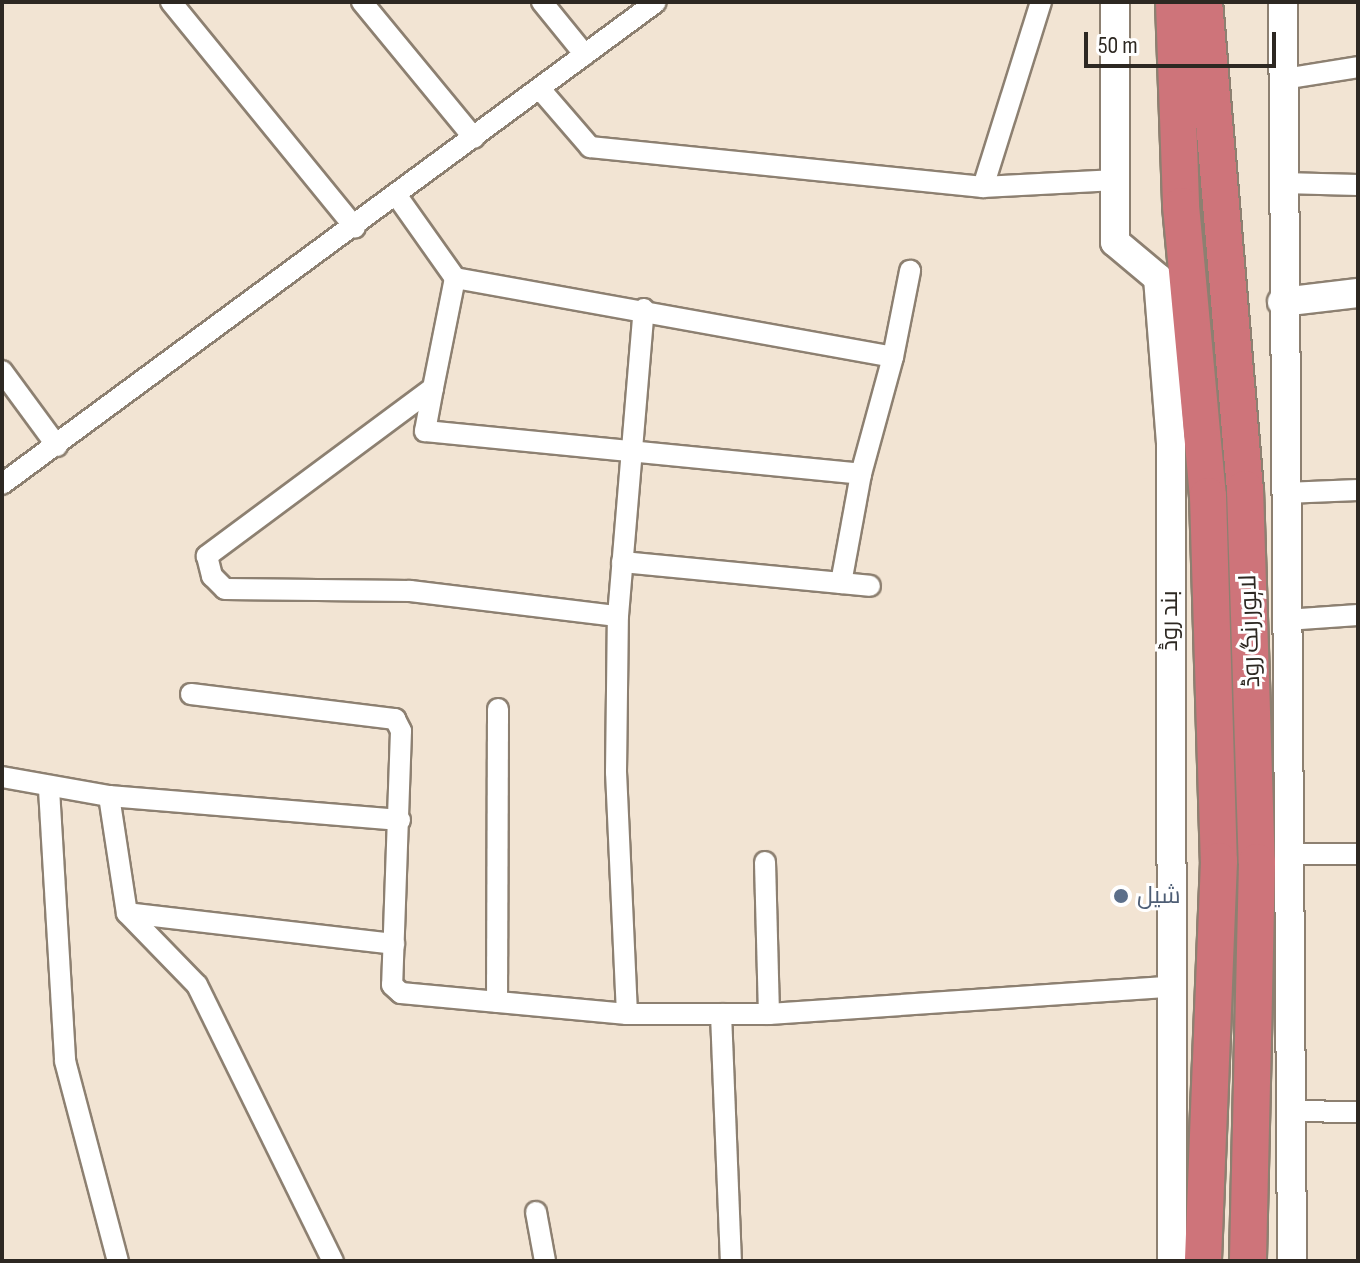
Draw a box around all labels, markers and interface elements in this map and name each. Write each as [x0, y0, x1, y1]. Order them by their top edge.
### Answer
scale bar [1088, 16, 1280, 66]
text: 50 m [1098, 31, 1138, 60]
street label: لاہور رنگ روڈ [1234, 574, 1266, 688]
street label: بند روڈ [1156, 590, 1184, 652]
place label: شیل [1137, 882, 1181, 910]
marker: شیل [1112, 887, 1130, 905]

